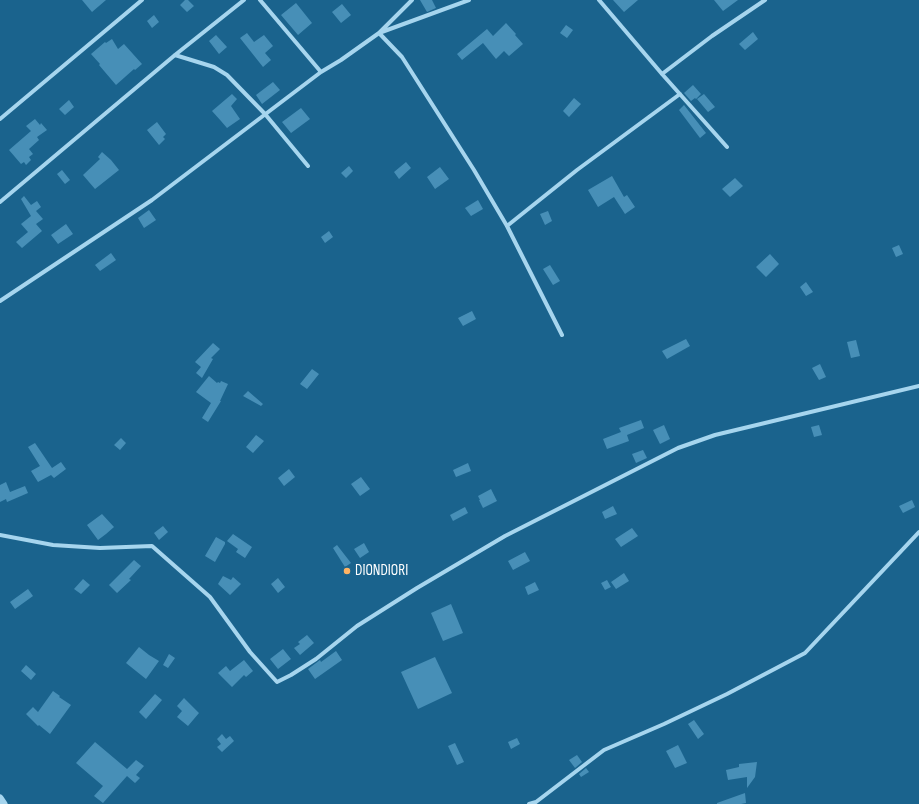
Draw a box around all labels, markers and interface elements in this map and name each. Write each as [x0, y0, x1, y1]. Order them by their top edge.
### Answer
place label: DIONDIORI [355, 562, 408, 580]
marker: DIONDIORI [342, 566, 352, 576]

